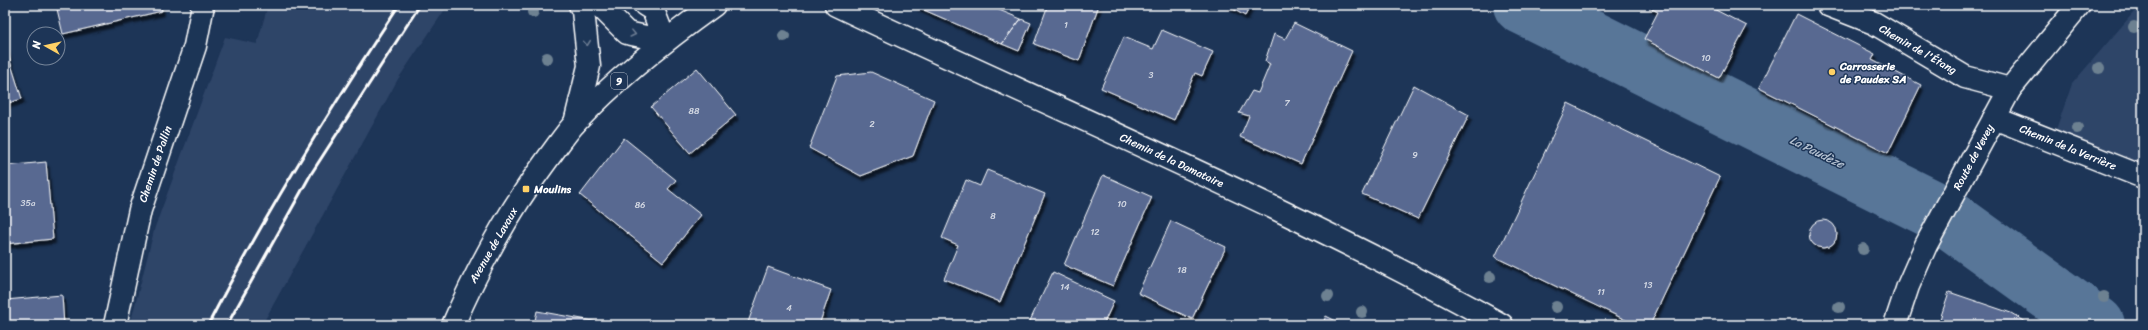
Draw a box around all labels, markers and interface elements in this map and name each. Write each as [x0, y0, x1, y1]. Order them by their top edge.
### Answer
house number: 1 [1064, 17, 1068, 33]
street label: Chemin de l'Étang [1875, 19, 1961, 80]
north arrow [26, 26, 66, 66]
one-way arrow [629, 29, 636, 37]
text: N [27, 39, 47, 51]
one-way arrow [582, 40, 591, 46]
house number: 10 [1701, 50, 1711, 66]
place label: Carrosserie de Paudex SA [1839, 57, 1906, 89]
house number: 3 [1149, 67, 1154, 83]
marker: Carrosserie de Paudex SA [1827, 67, 1837, 77]
road number: 9 [611, 73, 627, 89]
house number: 7 [1284, 95, 1290, 111]
house number: 88 [689, 103, 700, 119]
house number: 2 [869, 116, 875, 132]
street label: Chemin de la Verrière [2016, 119, 2120, 176]
street label: Route de Vevey [1948, 120, 1999, 194]
street label: Chemin de Pallin [133, 123, 177, 205]
street label: Chemin de la Damataire [1116, 128, 1228, 193]
water label: La Paudèze [1786, 129, 1850, 176]
house number: 9 [1412, 147, 1418, 163]
place label: Moulins [533, 180, 572, 199]
marker: Moulins [521, 184, 531, 194]
house number: 35a [21, 195, 36, 211]
house number: 10 [1117, 196, 1127, 212]
house number: 86 [635, 197, 645, 213]
street label: Avenue de Lavaux [463, 203, 523, 288]
house number: 8 [990, 208, 996, 224]
house number: 12 [1090, 224, 1100, 240]
house number: 18 [1177, 262, 1187, 278]
house number: 13 [1644, 277, 1652, 293]
house number: 14 [1060, 279, 1070, 295]
house number: 11 [1597, 284, 1605, 300]
house number: 4 [786, 300, 792, 316]

